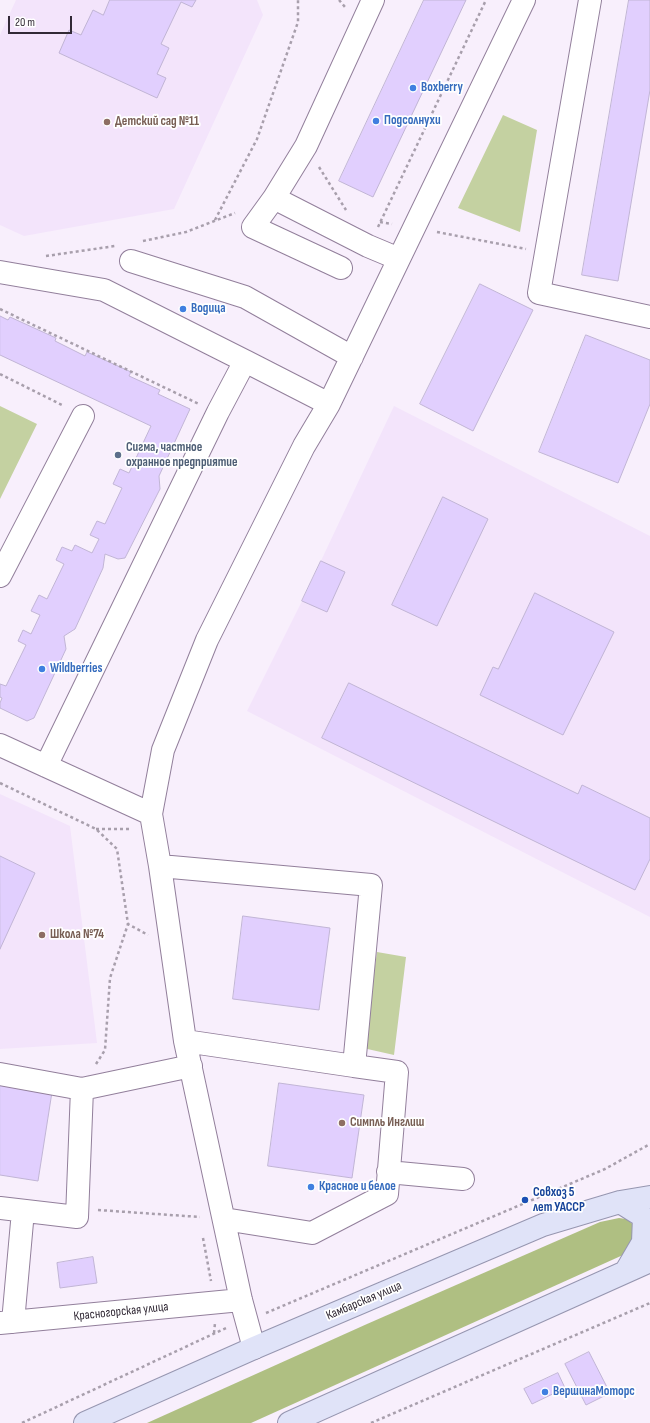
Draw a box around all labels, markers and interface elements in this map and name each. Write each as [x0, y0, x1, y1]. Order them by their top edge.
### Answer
scale bar [10, 8, 74, 34]
text: 20 m [15, 15, 35, 30]
place label: Boxberry [421, 80, 463, 96]
marker: Boxberry [408, 83, 418, 93]
place label: Подсолнухи [384, 113, 441, 129]
place label: Детский сад №11 [115, 114, 199, 130]
marker: Подсолнухи [371, 116, 381, 126]
marker: Детский сад №11 [102, 117, 112, 127]
place label: Водица [191, 301, 225, 317]
marker: Водица [178, 304, 188, 314]
place label: Сигма, частное охранное предприятие [126, 440, 237, 471]
marker: Сигма, частное охранное предприятие [113, 450, 123, 460]
place label: Wildberries [50, 661, 102, 677]
marker: Wildberries [37, 664, 47, 674]
place label: Школа №74 [50, 927, 104, 943]
marker: Школа №74 [37, 930, 47, 940]
place label: Симпль Инглиш [350, 1115, 424, 1131]
marker: Симпль Инглиш [337, 1118, 347, 1128]
place label: Красное и белое [319, 1179, 396, 1195]
marker: Красное и белое [306, 1182, 316, 1192]
place label: Совхоз 5 лет УАССР [533, 1185, 585, 1216]
marker: Совхоз 5 лет УАССР [520, 1195, 530, 1205]
street label: Камбарская улица [324, 1278, 404, 1324]
street label: Красногорская улица [73, 1299, 169, 1325]
place label: ВершинаМоторс [553, 1384, 635, 1400]
marker: ВершинаМоторс [540, 1387, 550, 1397]

